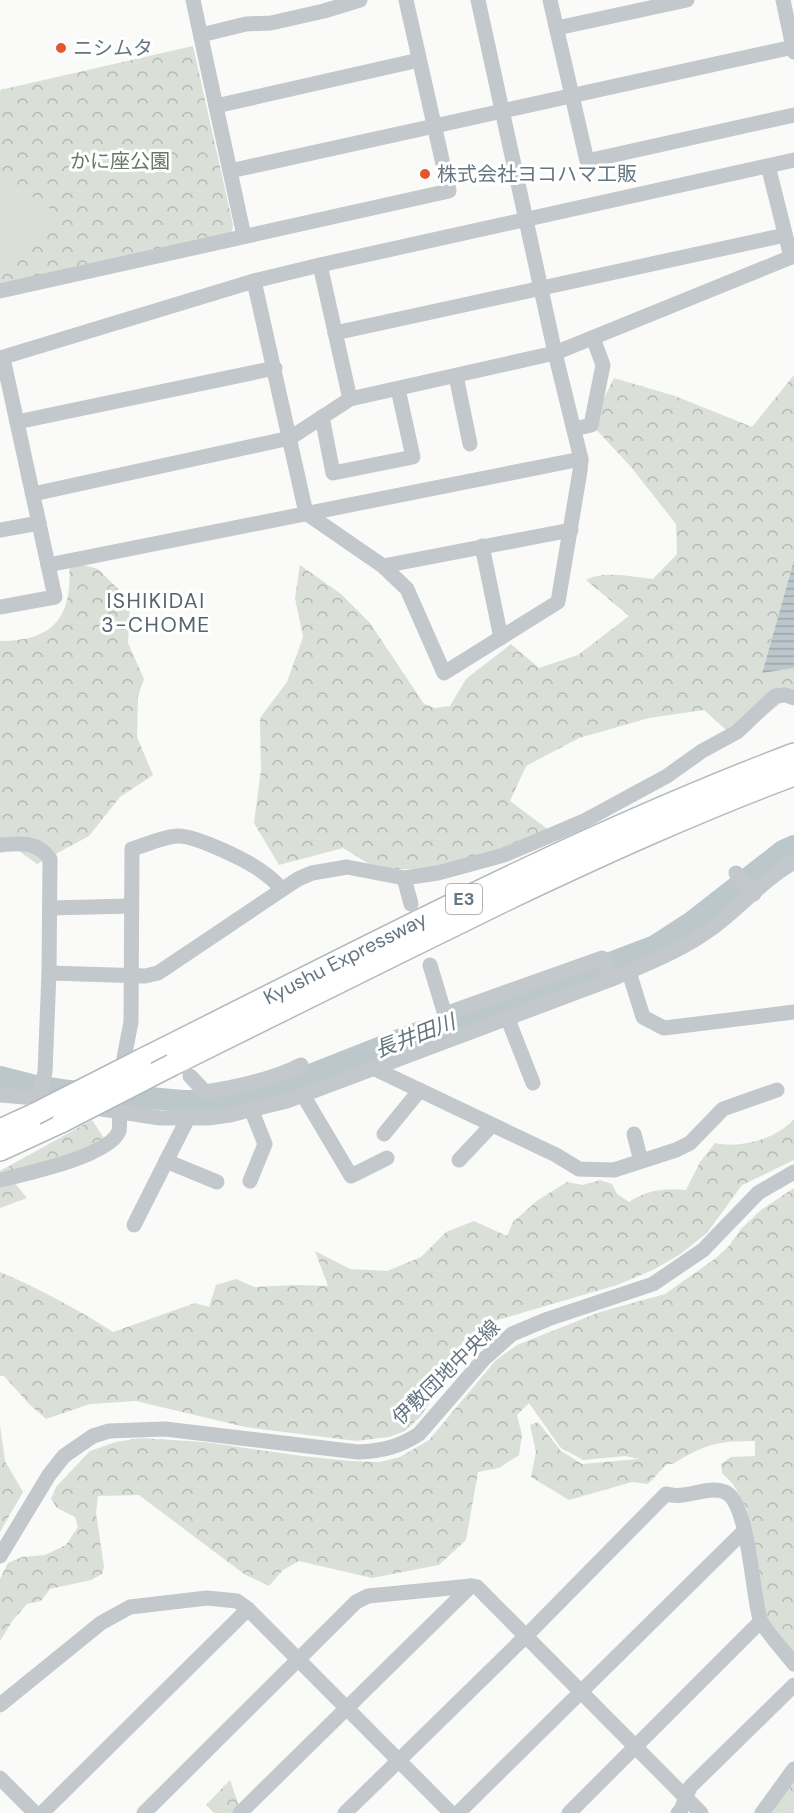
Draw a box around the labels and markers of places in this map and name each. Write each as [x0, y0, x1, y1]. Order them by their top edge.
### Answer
place label: ニシムタ [73, 35, 153, 61]
marker: ニシムタ [54, 41, 68, 55]
place label: 株式会社ヨコハマ工販 [437, 161, 637, 187]
marker: 株式会社ヨコハマ工販 [418, 167, 432, 181]

